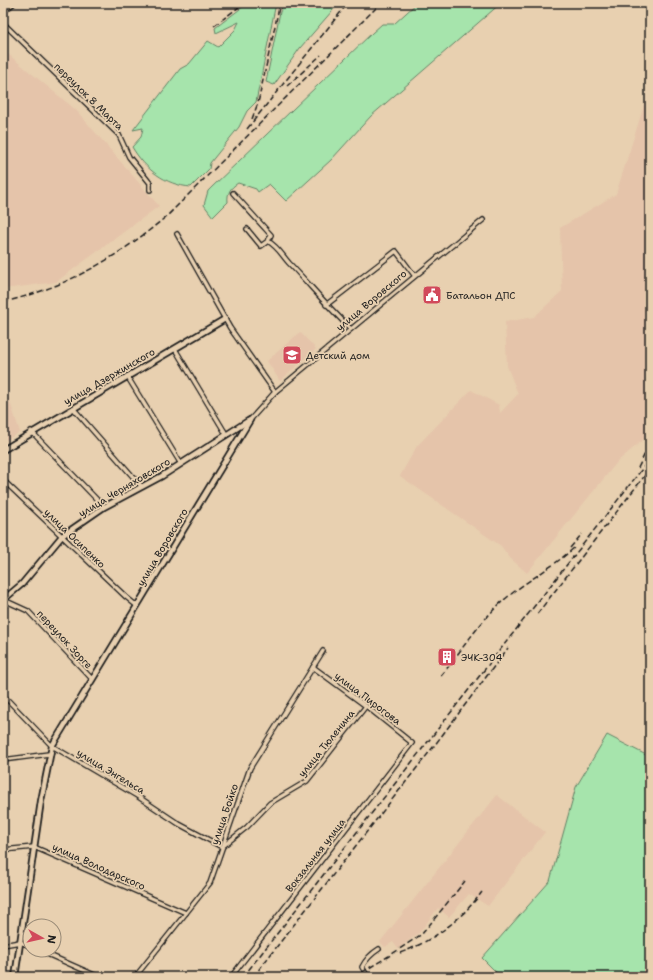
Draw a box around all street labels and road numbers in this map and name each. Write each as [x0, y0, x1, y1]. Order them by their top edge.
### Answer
street label: переулок 8 Марта [51, 60, 126, 133]
street label: улица Воровского [333, 267, 409, 334]
street label: улица Дзержинского [61, 345, 157, 408]
street label: улица Черняховского [76, 455, 172, 520]
street label: улица Осипенко [41, 506, 108, 571]
street label: улица Воровского [134, 506, 191, 589]
street label: переулок Зорге [34, 607, 95, 672]
street label: улица Пирогова [332, 669, 404, 728]
street label: улица Тюленина [295, 706, 358, 780]
street label: улица Энгельса [74, 746, 148, 797]
street label: улица Бойко [208, 782, 241, 846]
street label: Вокзальная улица [282, 815, 349, 895]
street label: улица Володарского [50, 840, 147, 893]

